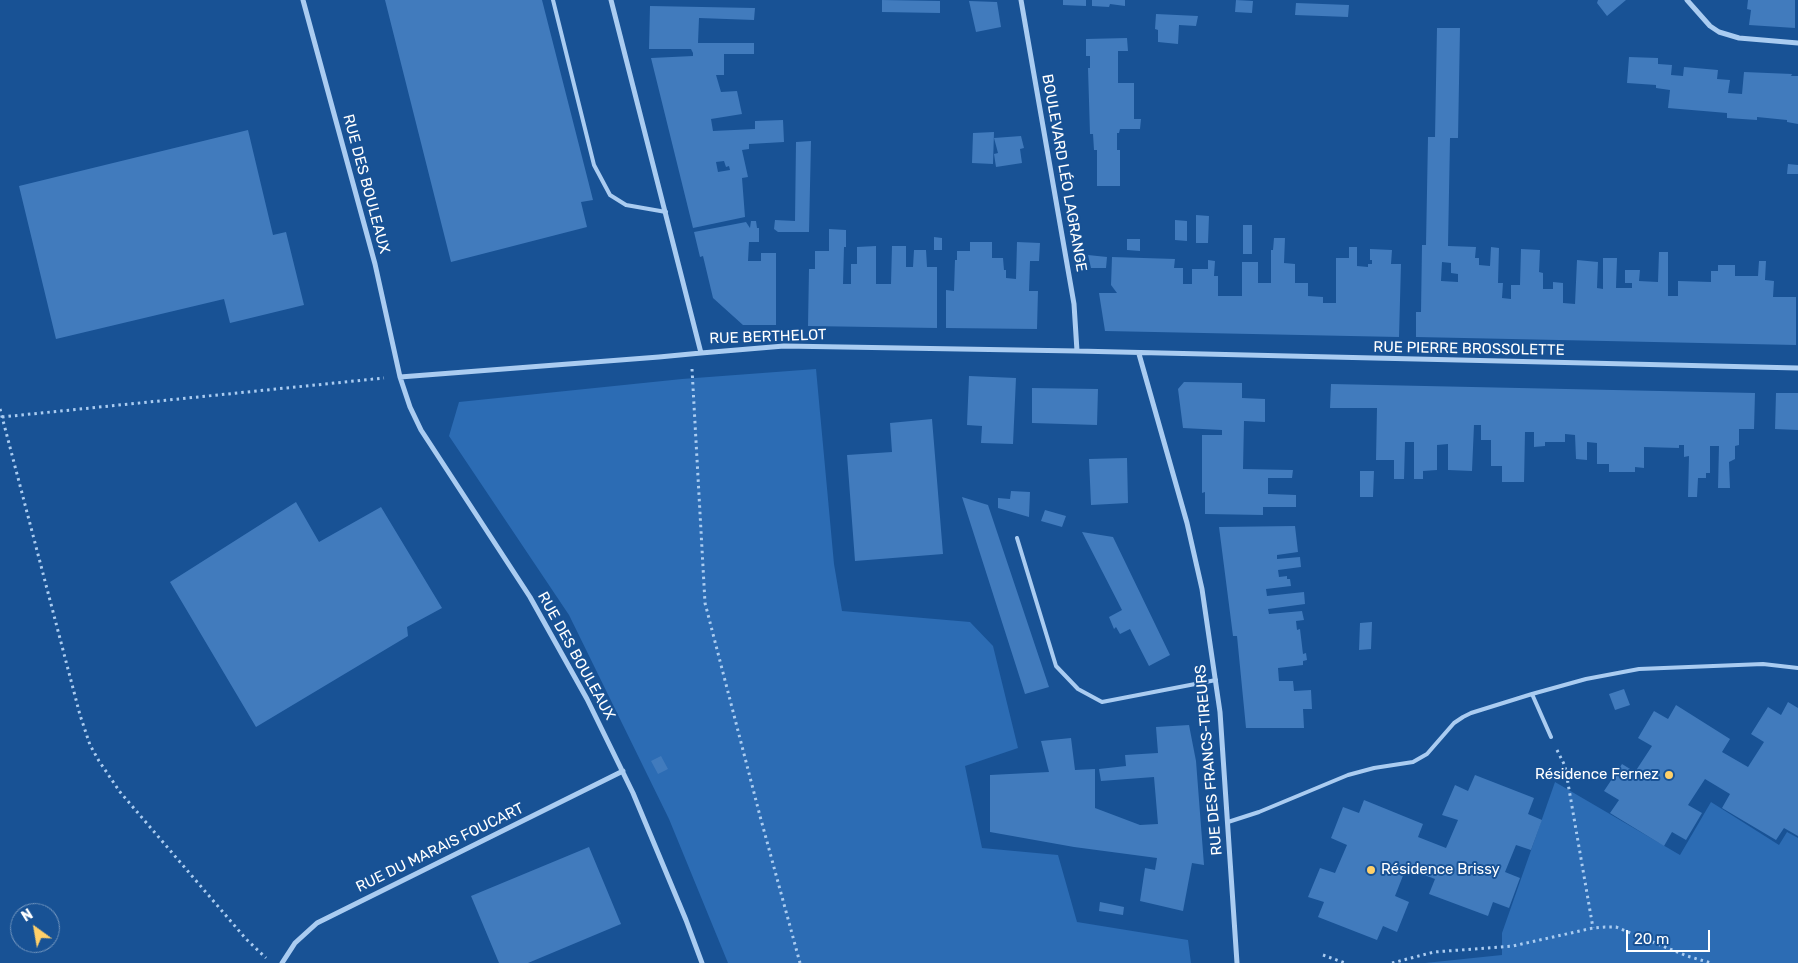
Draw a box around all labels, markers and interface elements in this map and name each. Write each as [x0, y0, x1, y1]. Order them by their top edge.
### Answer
street label: BOULEVARD LÉO LAGRANGE [1038, 73, 1090, 273]
street label: RUE DES BOULEAUX [339, 112, 393, 256]
street label: RUE BERTHELOT [709, 326, 827, 348]
street label: RUE PIERRE BROSSOLETTE [1373, 338, 1565, 360]
street label: RUE DES BOULEAUX [533, 589, 619, 723]
street label: RUE DES FRANCS-TIREURS [1192, 664, 1226, 856]
place label: Résidence Fernez [1535, 766, 1659, 784]
marker: Résidence Fernez [1663, 769, 1675, 781]
street label: RUE DU MARAIS FOUCART [353, 800, 527, 896]
place label: Résidence Brissy [1381, 861, 1500, 879]
marker: Résidence Brissy [1365, 864, 1377, 876]
north arrow [10, 903, 60, 953]
text: N [19, 906, 36, 926]
scale bar [1628, 920, 1712, 952]
text: 20 m [1634, 930, 1669, 948]

